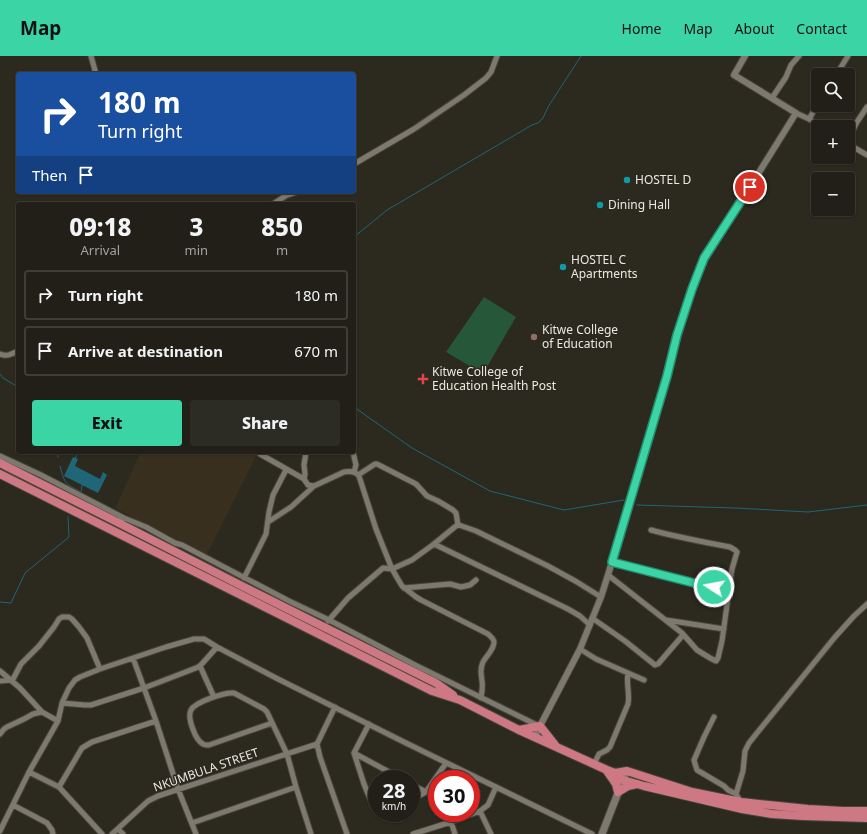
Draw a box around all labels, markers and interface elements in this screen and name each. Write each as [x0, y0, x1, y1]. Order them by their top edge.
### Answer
text: Map [20, 15, 61, 41]
text: Home [622, 19, 661, 38]
text: Map [683, 19, 713, 38]
text: About [735, 19, 774, 38]
text: Contact [796, 19, 847, 38]
map controls [811, 68, 855, 216]
button: search [811, 68, 855, 112]
text: 180 m [98, 83, 181, 121]
icon: right [32, 88, 84, 140]
text: Turn right [98, 119, 182, 143]
button: + [811, 120, 855, 164]
icon: arrive [75, 164, 97, 186]
text: Then [32, 165, 67, 185]
pin [733, 170, 767, 204]
place label: HOSTEL D [635, 171, 692, 188]
button: − [811, 172, 855, 216]
marker: HOSTEL D [622, 175, 632, 185]
icon: arrive [739, 176, 761, 198]
place label: Dining Hall [608, 196, 670, 213]
marker: Dining Hall [595, 200, 605, 210]
text: 09:18 [69, 210, 131, 243]
text: 3 [189, 210, 203, 243]
text: 850 [261, 210, 303, 243]
text: Arrival [80, 241, 120, 259]
text: min [185, 241, 208, 259]
text: m [276, 241, 288, 259]
place label: HOSTEL C Apartments [571, 251, 638, 282]
marker: HOSTEL C Apartments [558, 262, 568, 272]
icon: right [34, 284, 56, 306]
text: Turn right [68, 285, 143, 305]
text: 180 m [294, 285, 338, 305]
place label: Kitwe College of Education [542, 321, 618, 352]
marker: Kitwe College of Education [529, 332, 539, 342]
icon: arrive [34, 340, 56, 362]
text: Arrive at destination [68, 341, 223, 361]
text: 670 m [294, 341, 338, 361]
place label: Kitwe College of Education Health Post [432, 363, 557, 394]
marker: Kitwe College of Education Health Post [417, 373, 429, 385]
button: Exit [32, 400, 182, 446]
button: Share [190, 400, 340, 446]
position arrow [693, 566, 735, 608]
street label: NKUMBULA STREET [151, 743, 261, 796]
speed limit sign: 30 [428, 770, 480, 822]
text: 28 [383, 777, 405, 804]
text: km/h [382, 799, 406, 813]

